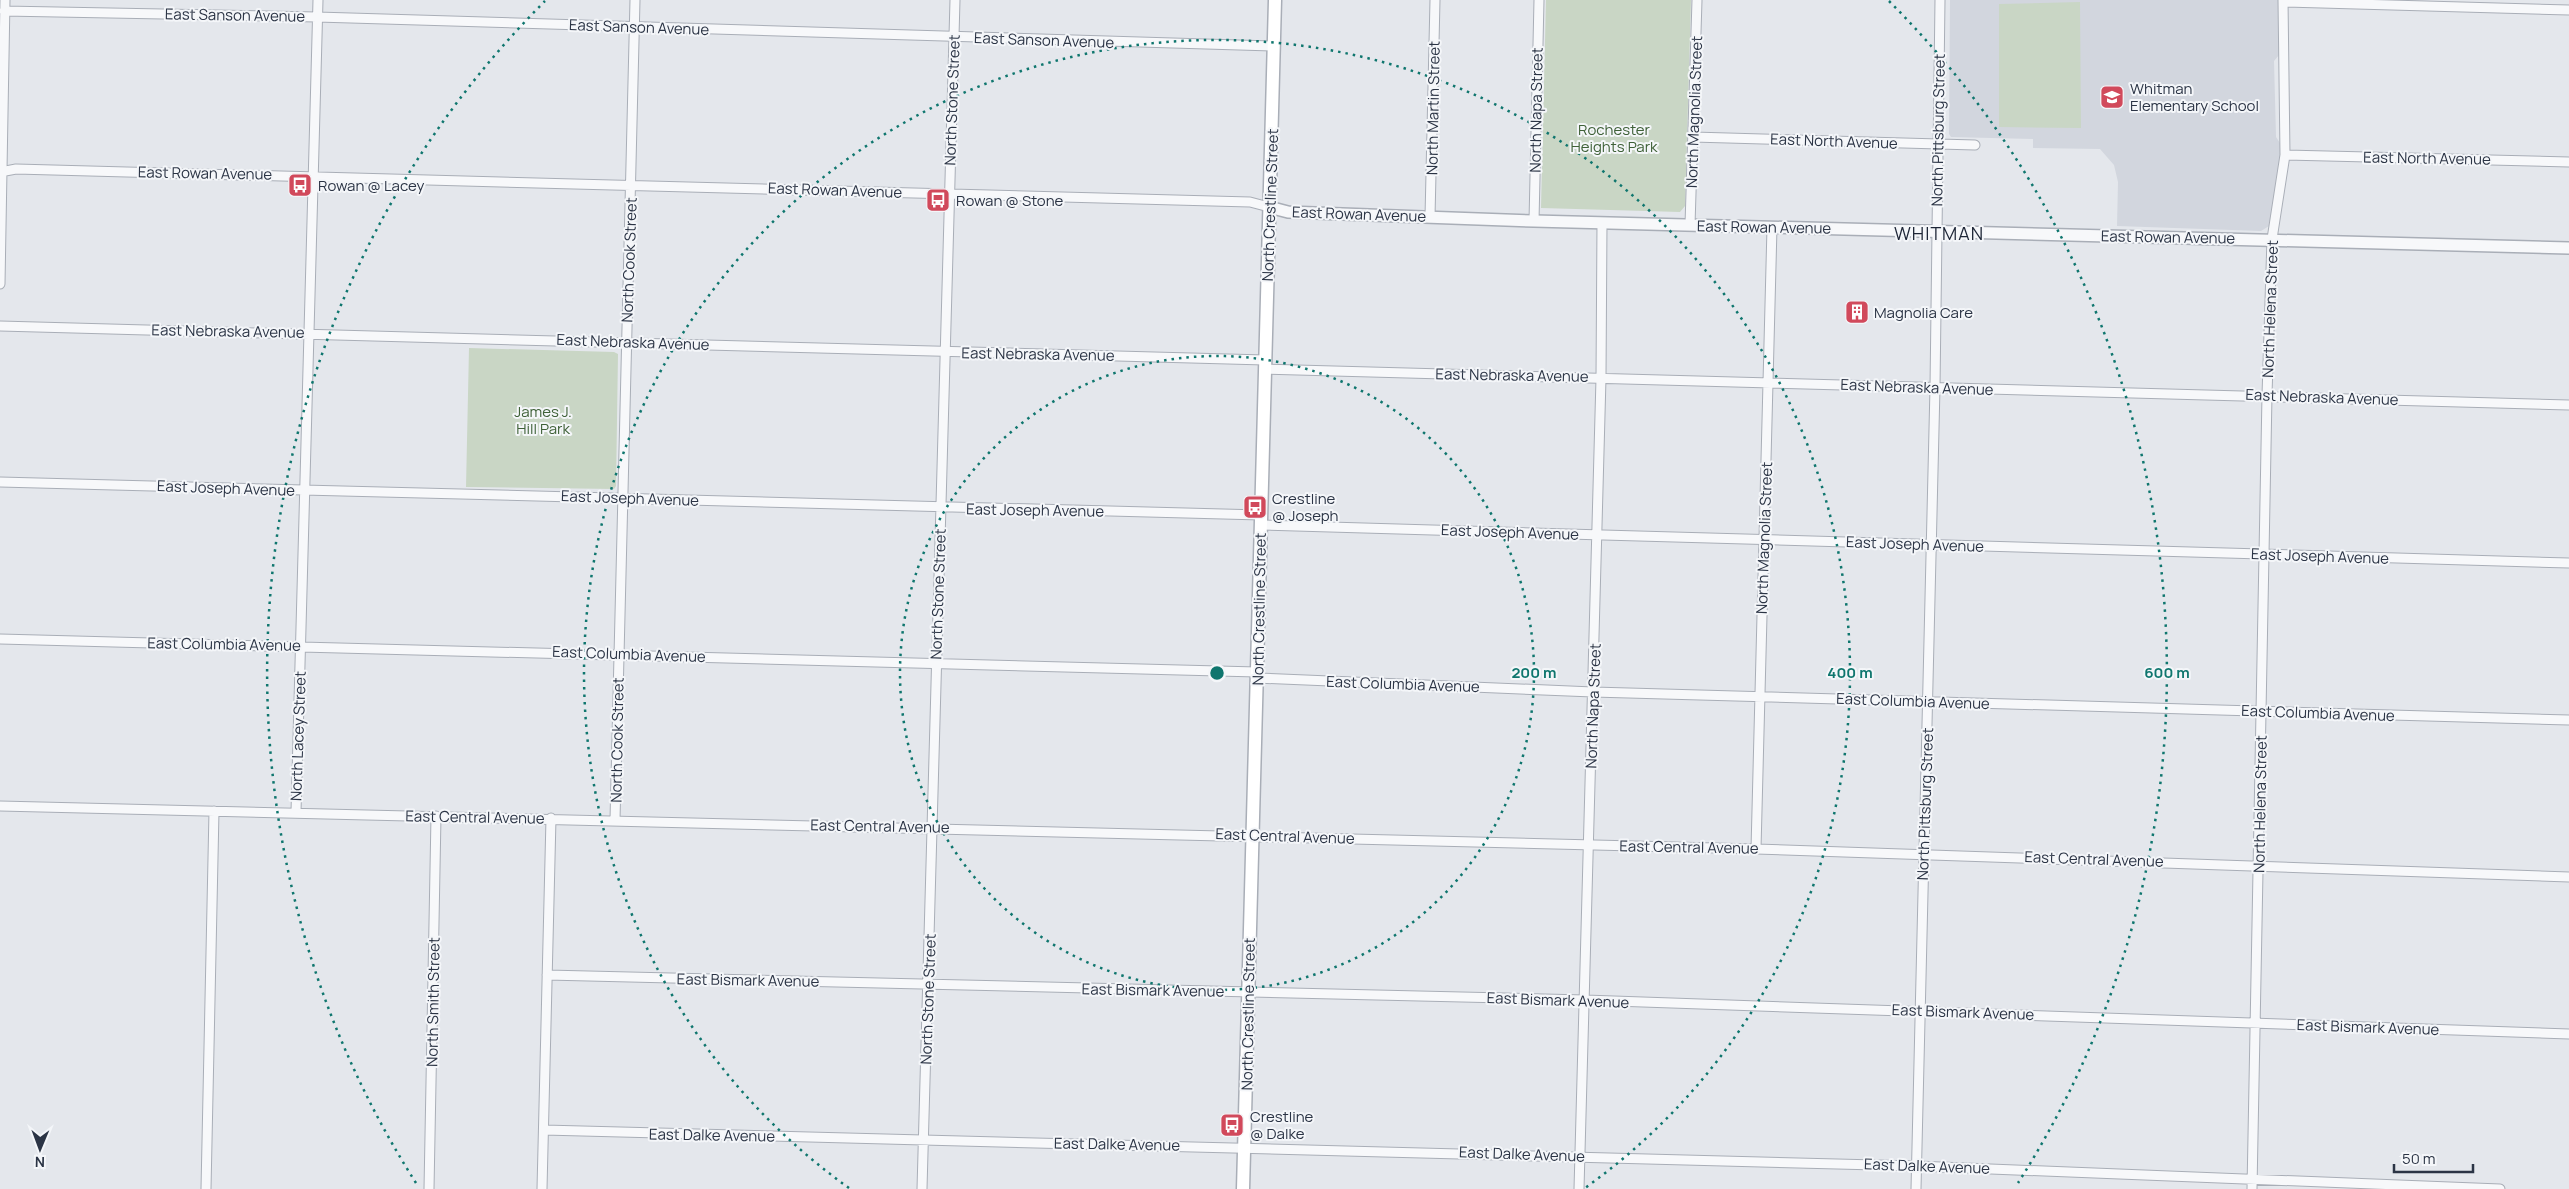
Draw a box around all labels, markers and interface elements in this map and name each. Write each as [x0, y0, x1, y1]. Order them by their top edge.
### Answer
street label: East Sanson Avenue [165, 3, 306, 27]
street label: East Sanson Avenue [569, 14, 710, 40]
street label: East Sanson Avenue [974, 27, 1115, 53]
street label: North Stone Street [939, 34, 965, 166]
street label: North Magnolia Street [1681, 35, 1707, 189]
street label: North Martin Street [1421, 41, 1445, 175]
street label: North Napa Street [1524, 47, 1548, 173]
street label: North Pittsburg Street [1926, 53, 1950, 207]
place label: Whitman Elementary School [2130, 78, 2259, 116]
school or university icon: Whitman Elementary School [2099, 84, 2125, 110]
park label: Rochester Heights Park [1570, 119, 1658, 157]
street label: North Crestline Street [1257, 128, 1283, 282]
street label: East North Avenue [1770, 128, 1898, 154]
street label: East North Avenue [2363, 146, 2491, 170]
street label: East Rowan Avenue [138, 161, 273, 185]
bus stop icon: Rowan @ Lacey [287, 172, 313, 198]
place label: Rowan @ Lacey [318, 175, 425, 196]
street label: East Rowan Avenue [767, 177, 903, 203]
bus stop icon: Rowan @ Stone [925, 187, 951, 213]
place label: Rowan @ Stone [956, 190, 1064, 211]
street label: North Cook Street [616, 197, 642, 323]
street label: East Rowan Avenue [1291, 201, 1427, 227]
street label: East Rowan Avenue [1697, 215, 1832, 239]
district label: WHITMAN [1894, 221, 1984, 245]
street label: East Rowan Avenue [2101, 225, 2236, 249]
street label: North Helena Street [2257, 240, 2283, 378]
building icon: Magnolia Care [1844, 299, 1870, 325]
place label: Magnolia Care [1874, 302, 1973, 323]
street label: East Nebraska Avenue [151, 319, 305, 343]
street label: East Nebraska Avenue [556, 329, 710, 355]
street label: East Nebraska Avenue [961, 342, 1115, 366]
street label: East Nebraska Avenue [1435, 363, 1589, 387]
street label: East Nebraska Avenue [1840, 374, 1994, 400]
street label: East Nebraska Avenue [2245, 384, 2399, 410]
park label: James J. Hill Park [514, 401, 572, 439]
street label: North Magnolia Street [1751, 461, 1777, 615]
street label: East Joseph Avenue [157, 475, 296, 501]
street label: East Joseph Avenue [561, 485, 700, 511]
place label: Crestline @ Joseph [1272, 488, 1339, 526]
bus stop icon: Crestline @ Joseph [1242, 494, 1268, 520]
street label: East Joseph Avenue [966, 498, 1104, 522]
street label: East Joseph Avenue [1441, 519, 1580, 545]
street label: North Stone Street [925, 528, 951, 660]
street label: East Joseph Avenue [1846, 531, 1985, 557]
street label: North Crestline Street [1247, 532, 1271, 686]
street label: East Joseph Avenue [2251, 543, 2390, 569]
street label: East Columbia Avenue [147, 632, 301, 656]
street label: East Columbia Avenue [552, 641, 706, 667]
street label: North Napa Street [1580, 643, 1606, 769]
text: 200 m [1511, 662, 1557, 683]
text: 400 m [1827, 662, 1873, 683]
text: 600 m [2144, 662, 2190, 683]
centre of rings [1208, 664, 1226, 682]
street label: North Lacey Street [285, 671, 311, 801]
street label: East Columbia Avenue [1326, 671, 1480, 697]
street label: North Cook Street [605, 677, 629, 803]
street label: East Columbia Avenue [1836, 688, 1990, 714]
street label: East Columbia Avenue [2241, 700, 2395, 726]
street label: North Pittsburg Street [1912, 727, 1938, 881]
street label: North Helena Street [2248, 735, 2272, 873]
street label: East Central Avenue [405, 805, 545, 829]
street label: East Central Avenue [810, 814, 950, 838]
street label: East Central Avenue [1215, 823, 1355, 849]
street label: East Central Avenue [1619, 835, 1759, 859]
street label: East Central Avenue [2024, 846, 2164, 872]
street label: North Stone Street [915, 933, 941, 1065]
street label: North Smith Street [421, 937, 445, 1067]
street label: North Crestline Street [1236, 937, 1260, 1091]
street label: East Bismark Avenue [677, 968, 820, 992]
street label: East Bismark Avenue [1082, 978, 1225, 1002]
street label: East Bismark Avenue [1486, 987, 1630, 1013]
street label: East Bismark Avenue [1891, 999, 2035, 1025]
street label: East Bismark Avenue [2296, 1014, 2440, 1040]
place label: Crestline @ Dalke [1250, 1106, 1314, 1144]
bus stop icon: Crestline @ Dalke [1219, 1112, 1245, 1138]
street label: East Dalke Avenue [649, 1123, 775, 1147]
north arrow [15, 1124, 65, 1174]
street label: East Dalke Avenue [1054, 1132, 1180, 1156]
street label: East Dalke Avenue [1459, 1141, 1586, 1167]
scale bar [2394, 1142, 2473, 1174]
text: 50 m [2402, 1148, 2436, 1169]
text: N [35, 1153, 45, 1172]
street label: East Dalke Avenue [1864, 1153, 1991, 1179]

